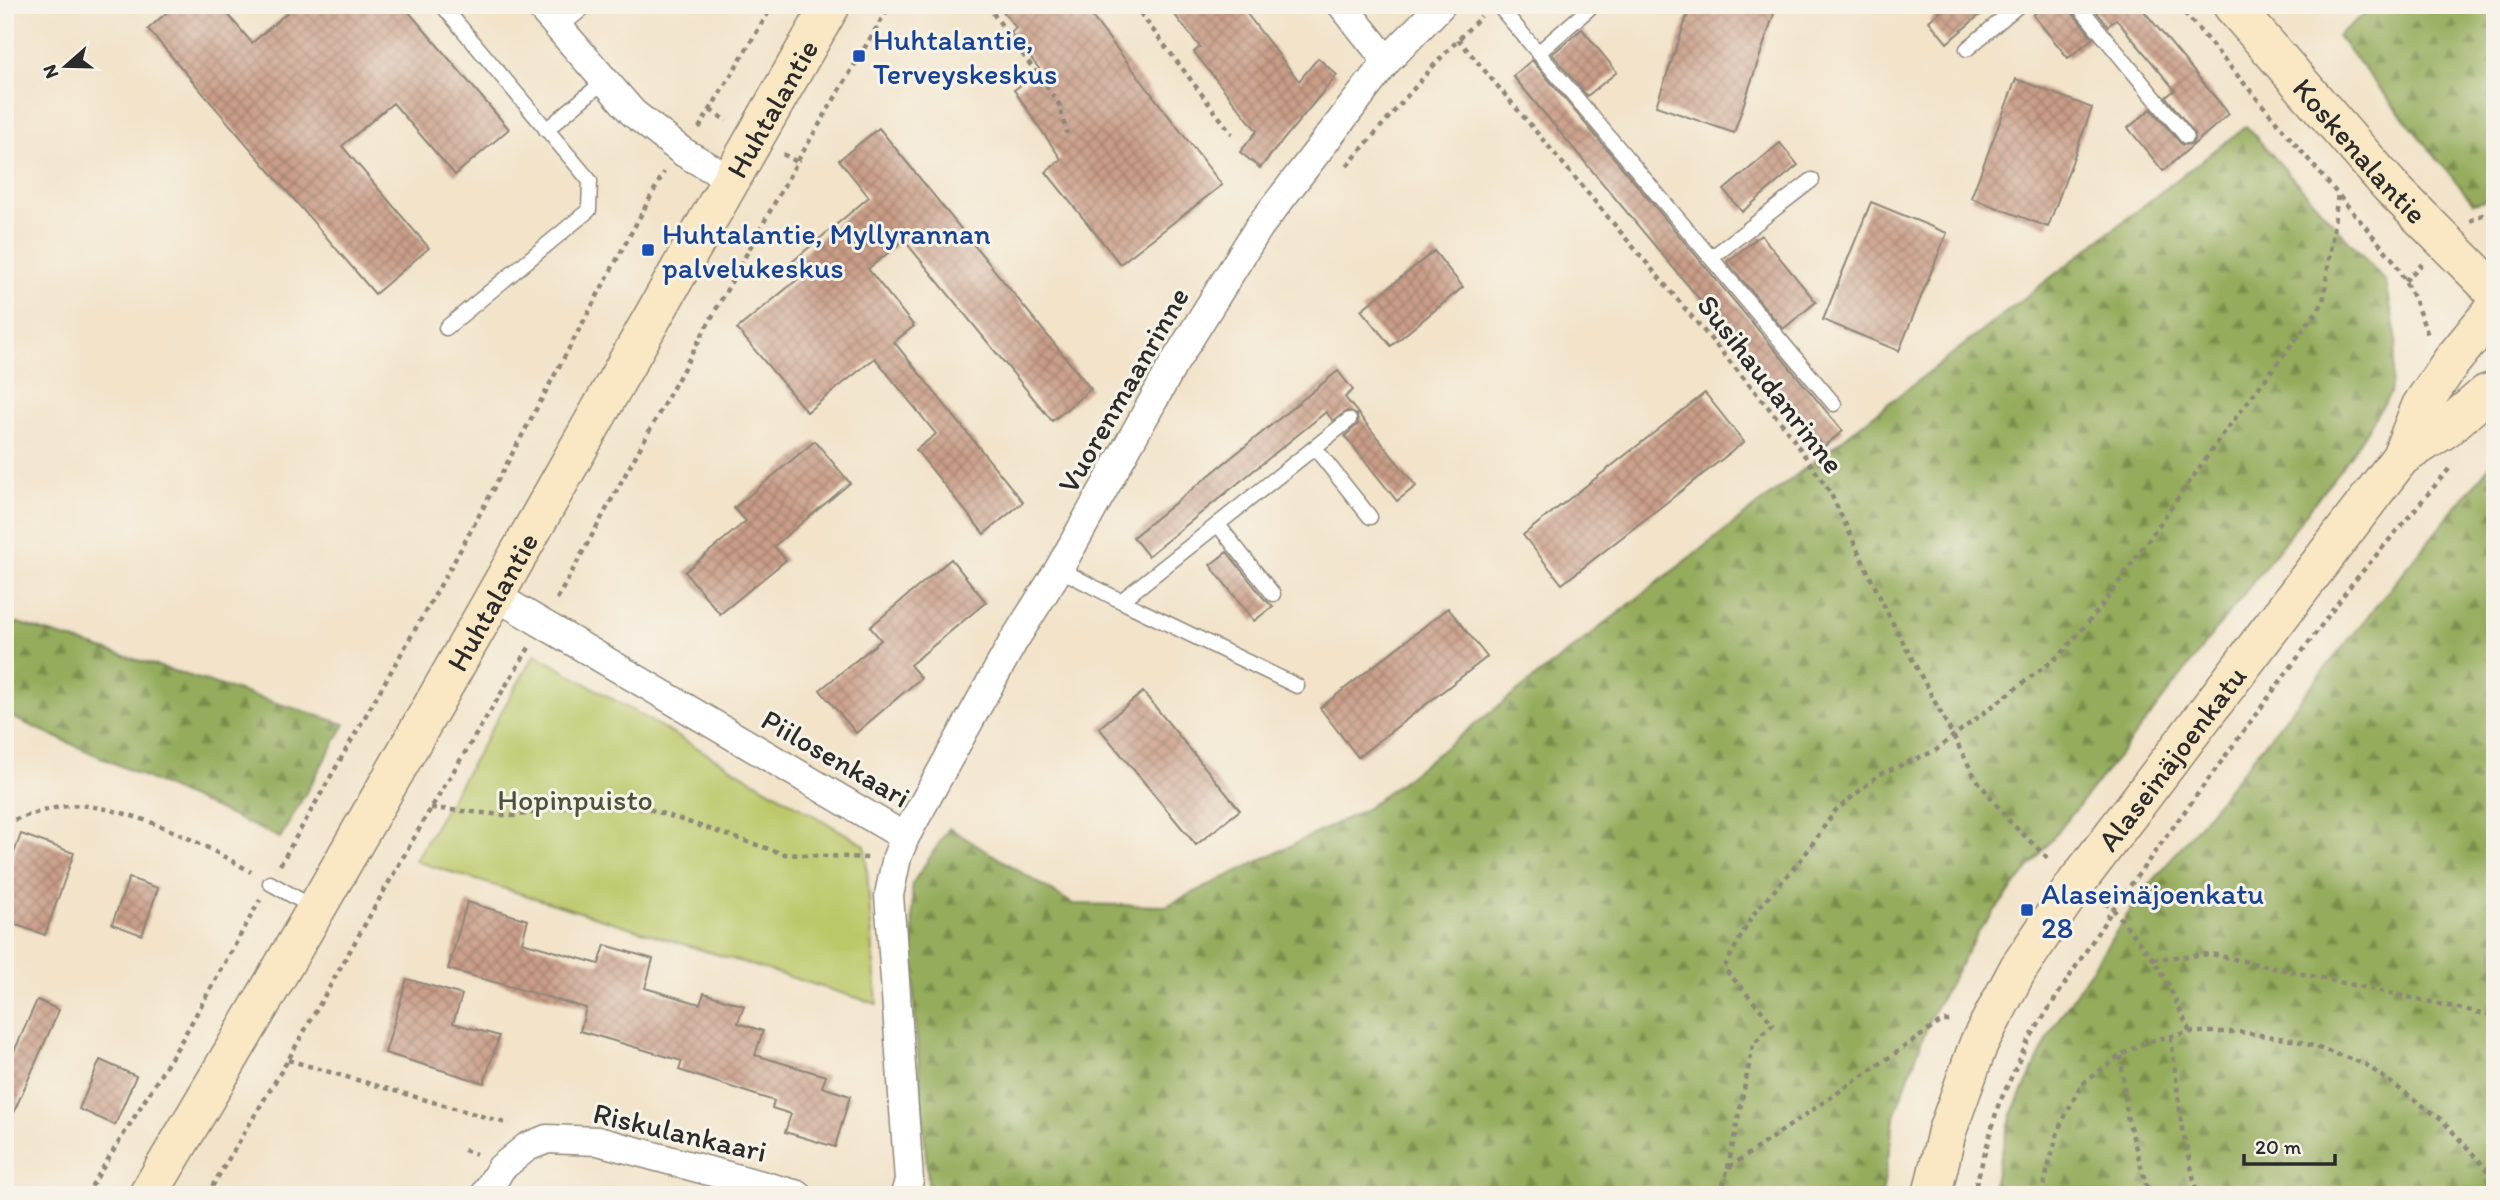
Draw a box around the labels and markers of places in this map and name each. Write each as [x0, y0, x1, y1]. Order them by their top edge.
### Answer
place label: Huhtalantie, Terveyskeskus [873, 21, 1057, 92]
marker: Huhtalantie, Terveyskeskus [851, 48, 867, 64]
place label: Huhtalantie, Myllyrannan palvelukeskus [662, 215, 991, 286]
marker: Huhtalantie, Myllyrannan palvelukeskus [640, 242, 656, 258]
place label: Alaseinäjoenkatu 28 [2041, 875, 2264, 946]
marker: Alaseinäjoenkatu 28 [2019, 902, 2035, 918]

